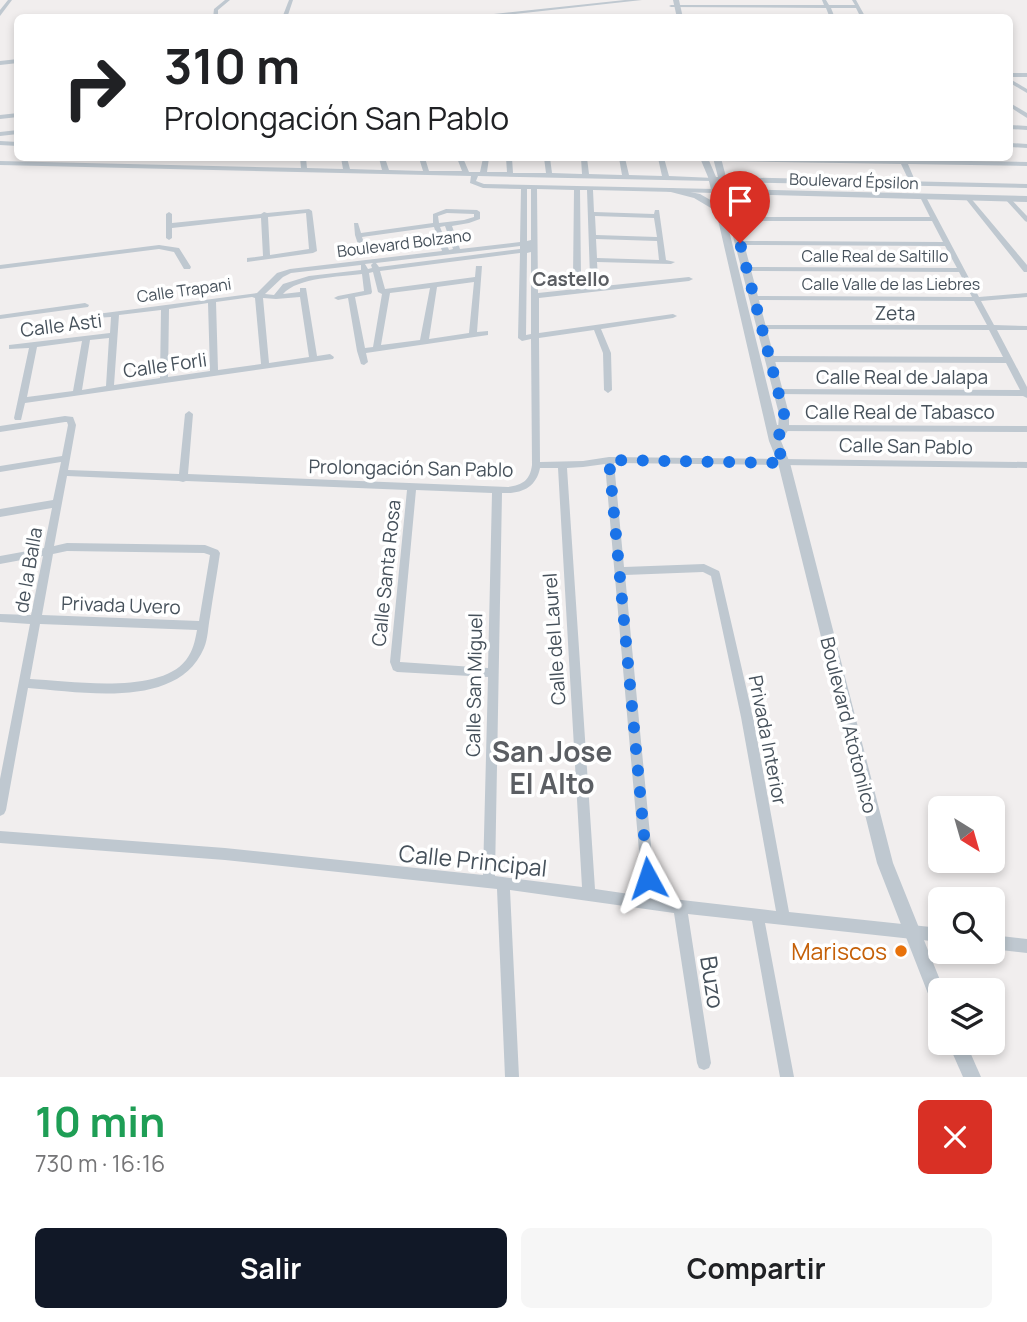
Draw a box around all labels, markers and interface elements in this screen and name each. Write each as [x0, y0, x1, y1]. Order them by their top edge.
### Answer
text: 310 m [164, 32, 300, 99]
icon: right [49, 42, 140, 133]
text: Prolongación San Pablo [164, 96, 509, 140]
street label: Boulevard Épsilon [789, 168, 919, 194]
pin [710, 171, 770, 243]
icon: arrive [721, 182, 759, 220]
street label: Boulevard Bolzano [336, 224, 472, 262]
street label: Calle Real de Saltillo [801, 245, 949, 267]
district label: Castello [533, 266, 609, 292]
street label: Calle Trapani [135, 272, 233, 308]
street label: Calle Valle de las Liebres [802, 273, 980, 295]
street label: Zeta [874, 300, 916, 326]
street label: Calle Asti [19, 307, 103, 343]
street label: Calle Forli [122, 346, 208, 384]
street label: Calle Real de Jalapa [816, 364, 988, 390]
street label: Calle Real de Tabasco [805, 399, 995, 425]
street label: Calle San Pablo [839, 432, 973, 460]
street label: Prolongación San Pablo [308, 453, 514, 483]
street label: Calle Santa Rosa [365, 498, 407, 648]
street label: de la Balla [8, 525, 48, 615]
street label: Calle del Laurel [536, 572, 572, 706]
street label: Privada Uvero [61, 590, 181, 620]
street label: Calle San Miguel [460, 613, 488, 757]
street label: Boulevard Atotonilco [815, 634, 883, 816]
street label: Privada Interior [743, 673, 793, 807]
district label: San Jose El Alto [492, 732, 612, 802]
north arrow [928, 796, 1004, 873]
map controls [928, 796, 1005, 1055]
street label: Calle Principal [397, 836, 549, 884]
position arrow [611, 841, 685, 915]
button: search [928, 887, 1005, 964]
place label: Mariscos [791, 935, 887, 967]
marker: Mariscos [893, 943, 909, 959]
street label: Buzo [693, 954, 733, 1010]
button: layers [928, 978, 1005, 1055]
text: 10 min [35, 1092, 165, 1150]
button: close [918, 1100, 992, 1174]
text: 730 m · 16:16 [35, 1147, 165, 1179]
button: Salir [35, 1228, 507, 1308]
button: Compartir [521, 1228, 992, 1308]

